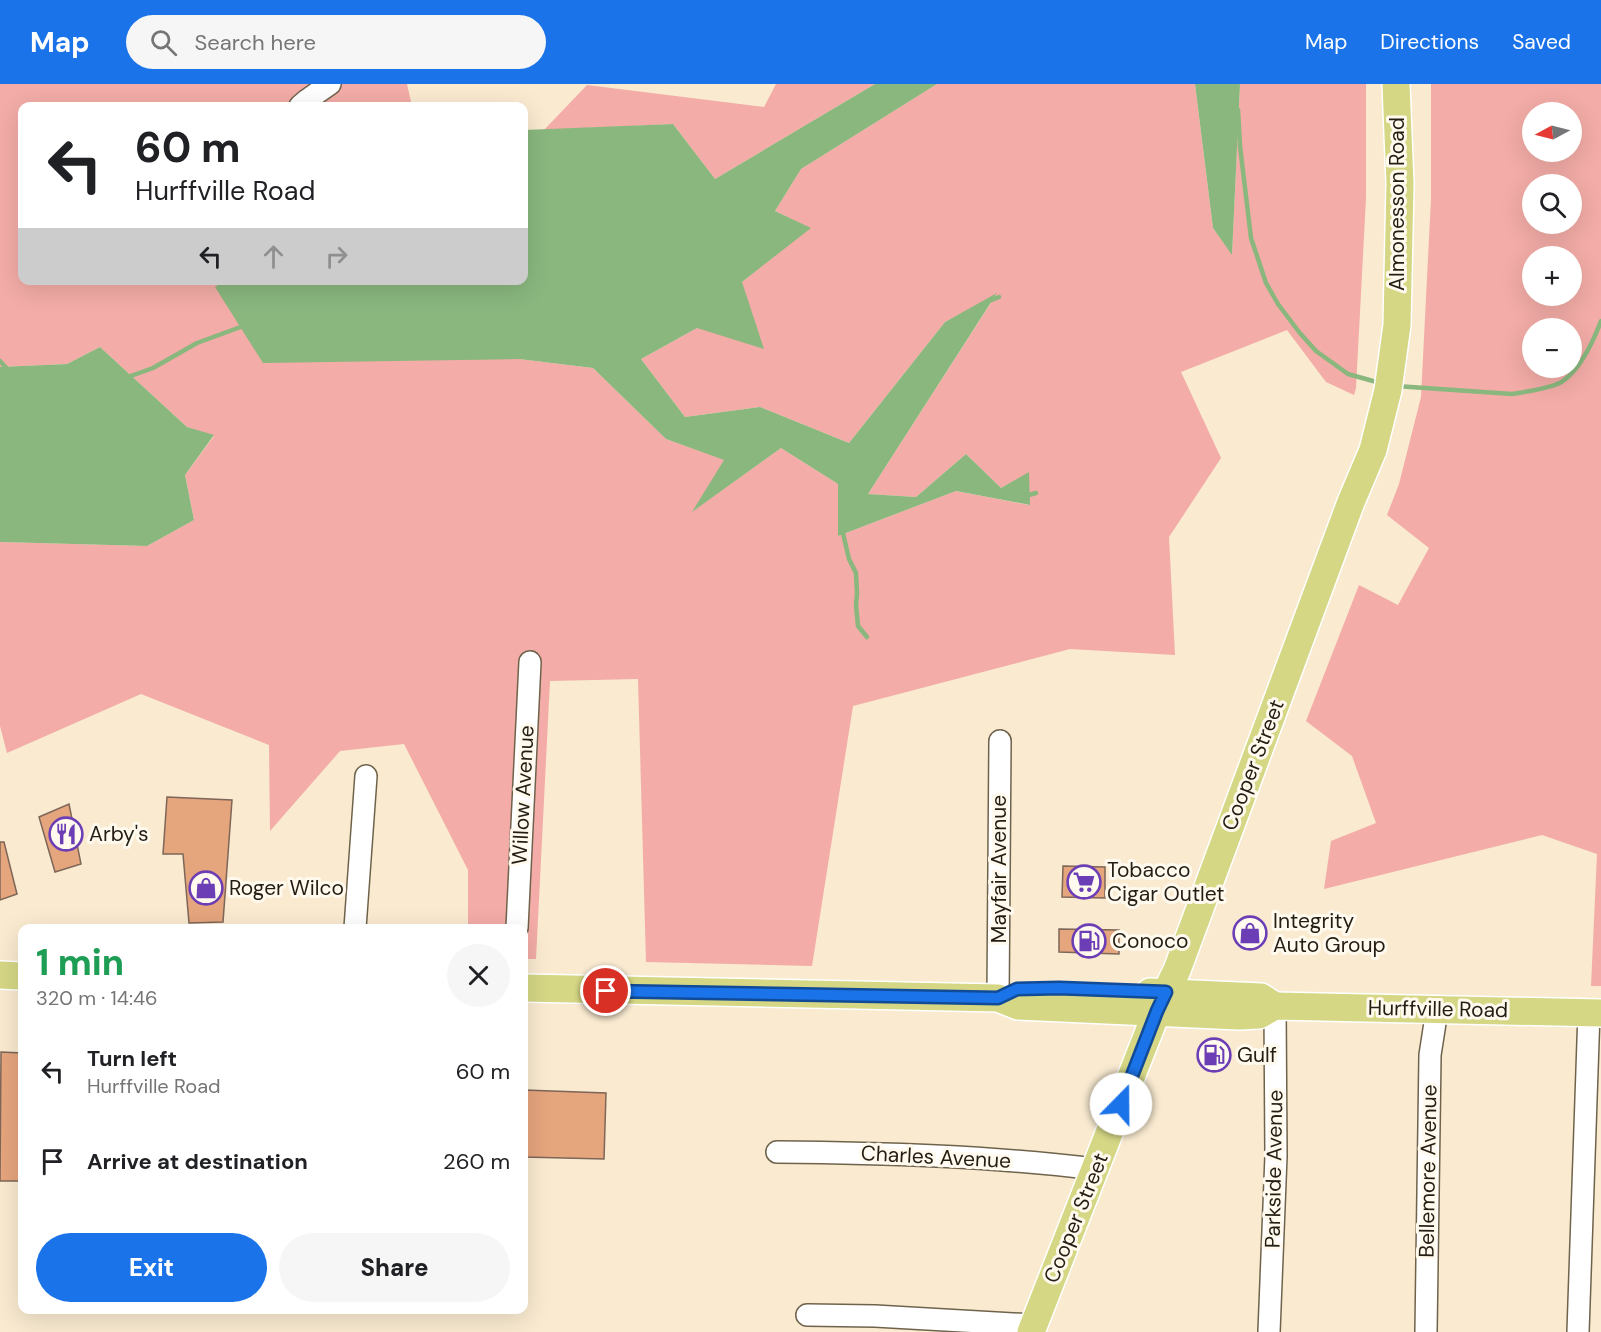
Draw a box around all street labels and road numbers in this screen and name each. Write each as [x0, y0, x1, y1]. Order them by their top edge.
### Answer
street label: Almonesson Road [1383, 117, 1411, 291]
street label: Cooper Street [1215, 696, 1291, 834]
street label: Willow Avenue [505, 724, 541, 866]
street label: Mayfair Avenue [985, 795, 1013, 943]
street label: Hurffville Road [1368, 994, 1508, 1024]
street label: Bellemore Avenue [1412, 1084, 1444, 1258]
street label: Parkside Avenue [1259, 1089, 1289, 1248]
street label: Charles Avenue [860, 1139, 1012, 1175]
street label: Cooper Street [1037, 1149, 1115, 1287]

